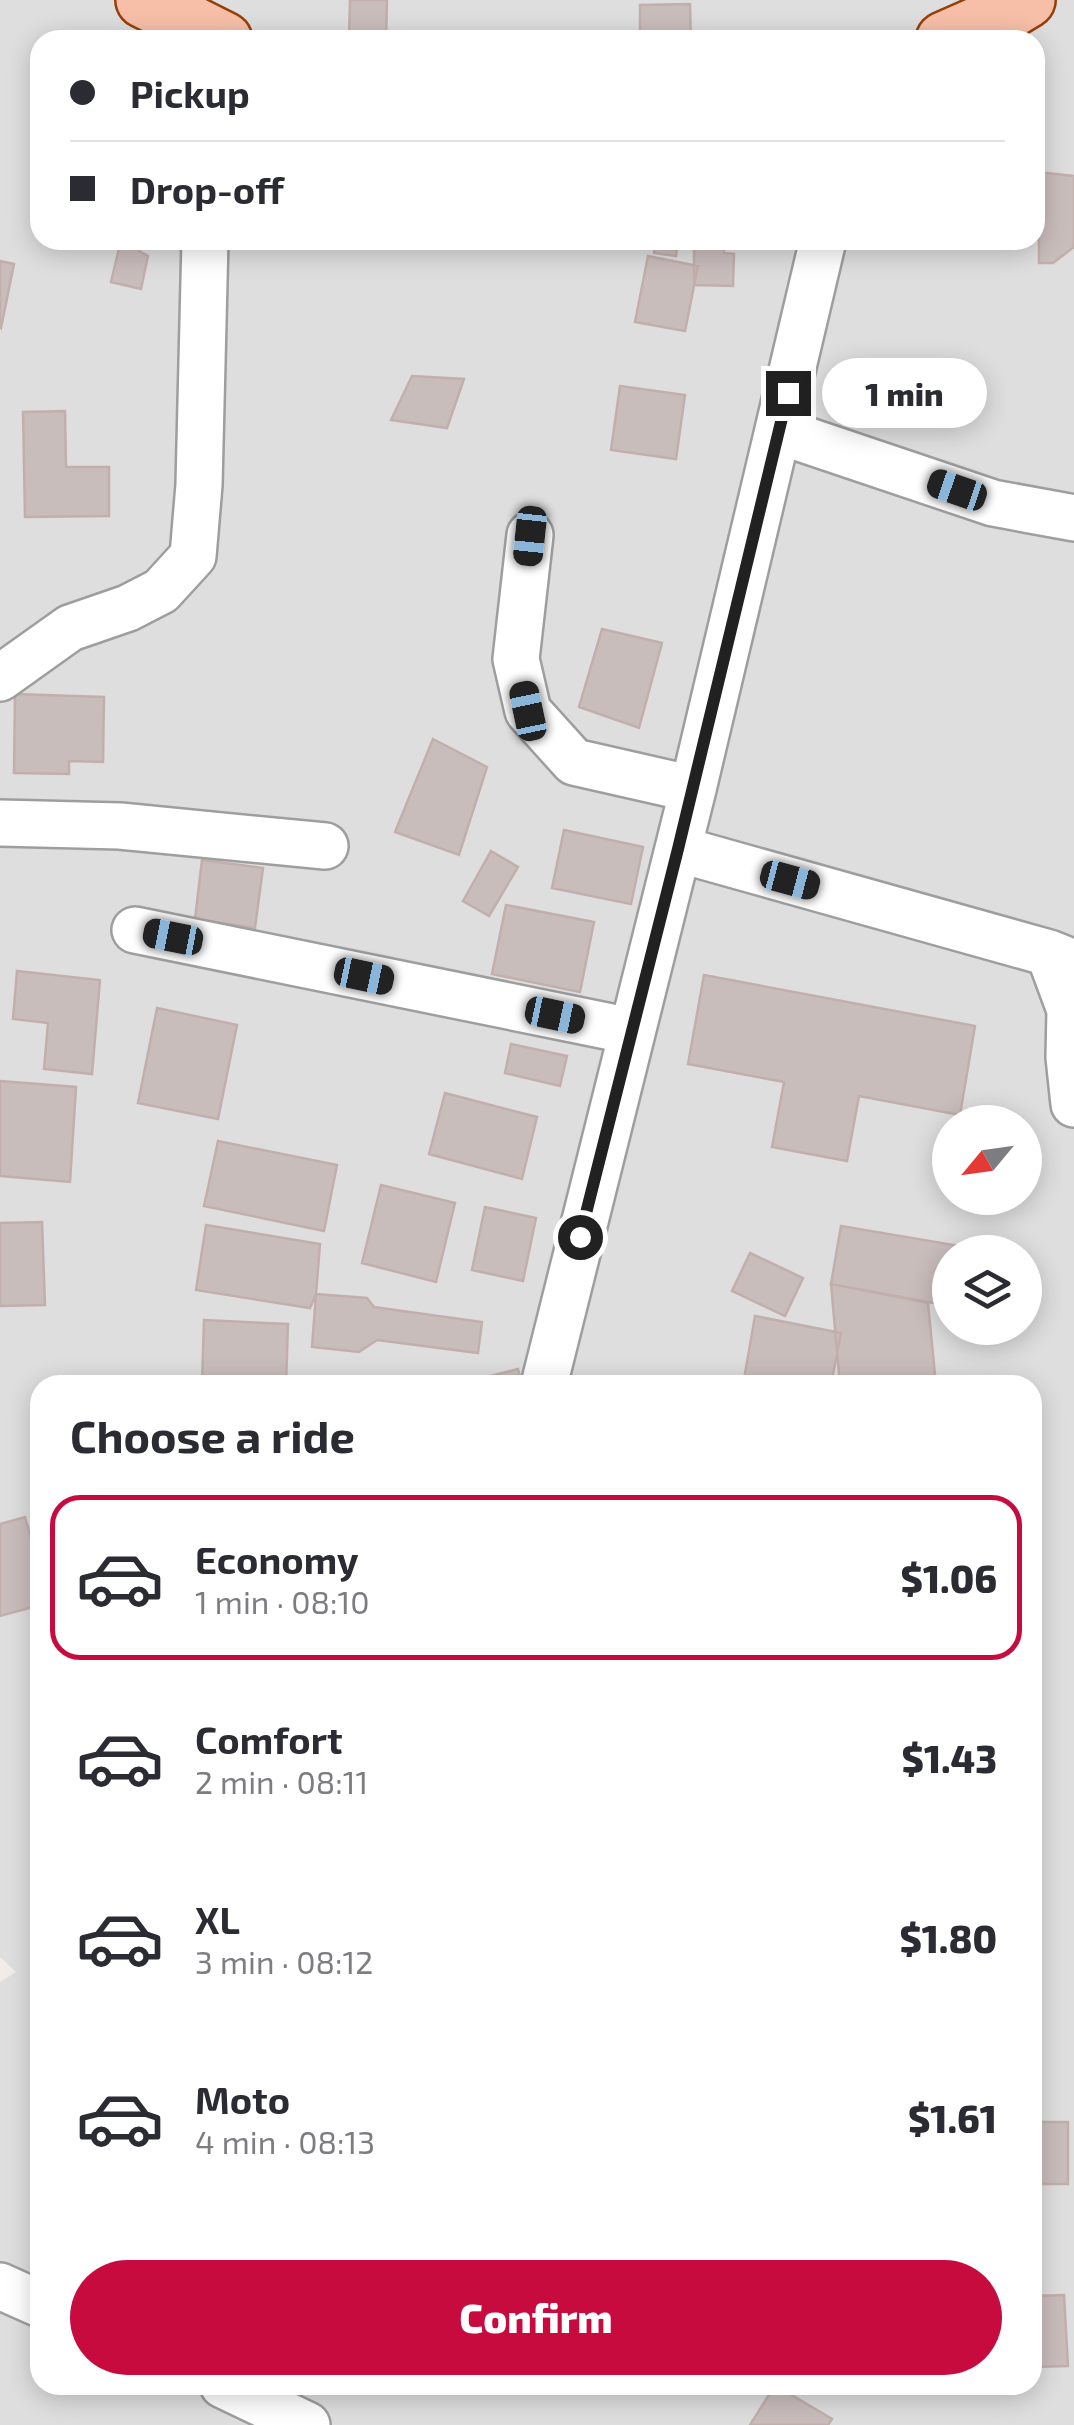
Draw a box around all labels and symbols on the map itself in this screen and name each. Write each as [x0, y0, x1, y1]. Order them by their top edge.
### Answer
callout: 1 min [823, 358, 988, 428]
route end [766, 371, 811, 416]
car [924, 466, 990, 514]
car [512, 505, 548, 567]
car [507, 679, 549, 743]
car [757, 858, 823, 902]
car [141, 917, 205, 957]
car [332, 955, 396, 997]
car [523, 994, 587, 1036]
north arrow [932, 1105, 1042, 1215]
route start [558, 1215, 603, 1260]

